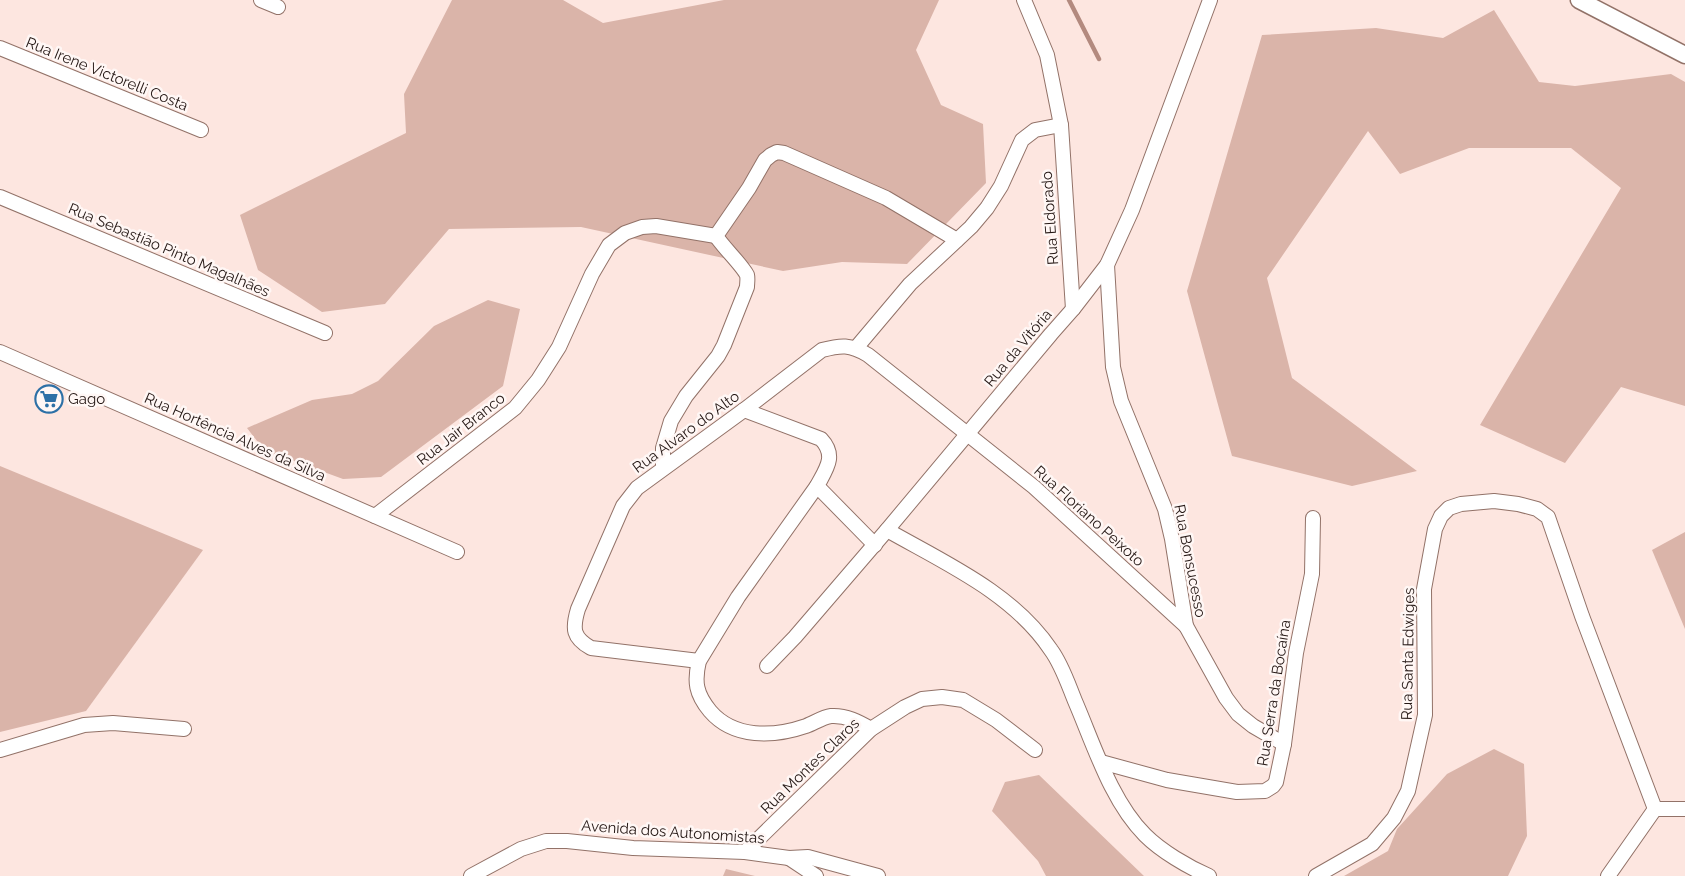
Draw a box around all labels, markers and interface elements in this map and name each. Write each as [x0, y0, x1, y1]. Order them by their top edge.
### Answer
street label: Rua Irene Victorelli Costa [23, 33, 191, 115]
street label: Rua Eldorado [1038, 171, 1062, 265]
street label: Rua Sebastião Pinto Magalhães [66, 199, 272, 301]
street label: Rua da Vitória [980, 306, 1056, 390]
supermarket icon: Gago [34, 384, 64, 414]
street label: Rua Alvaro do Alto [629, 387, 743, 477]
street label: Rua Hortência Alves da Silva [142, 389, 328, 485]
street label: Rua Jair Branco [413, 389, 509, 469]
place label: Gago [68, 390, 105, 408]
street label: Rua Floriano Peixoto [1030, 462, 1148, 570]
street label: Rua Bonsucesso [1170, 503, 1210, 619]
street label: Rua Santa Edwiges [1398, 588, 1418, 720]
street label: Rua Serra da Bocaína [1254, 619, 1294, 767]
street label: Rua Montes Claros [757, 714, 863, 818]
street label: Avenida dos Autonomistas [581, 817, 765, 847]

